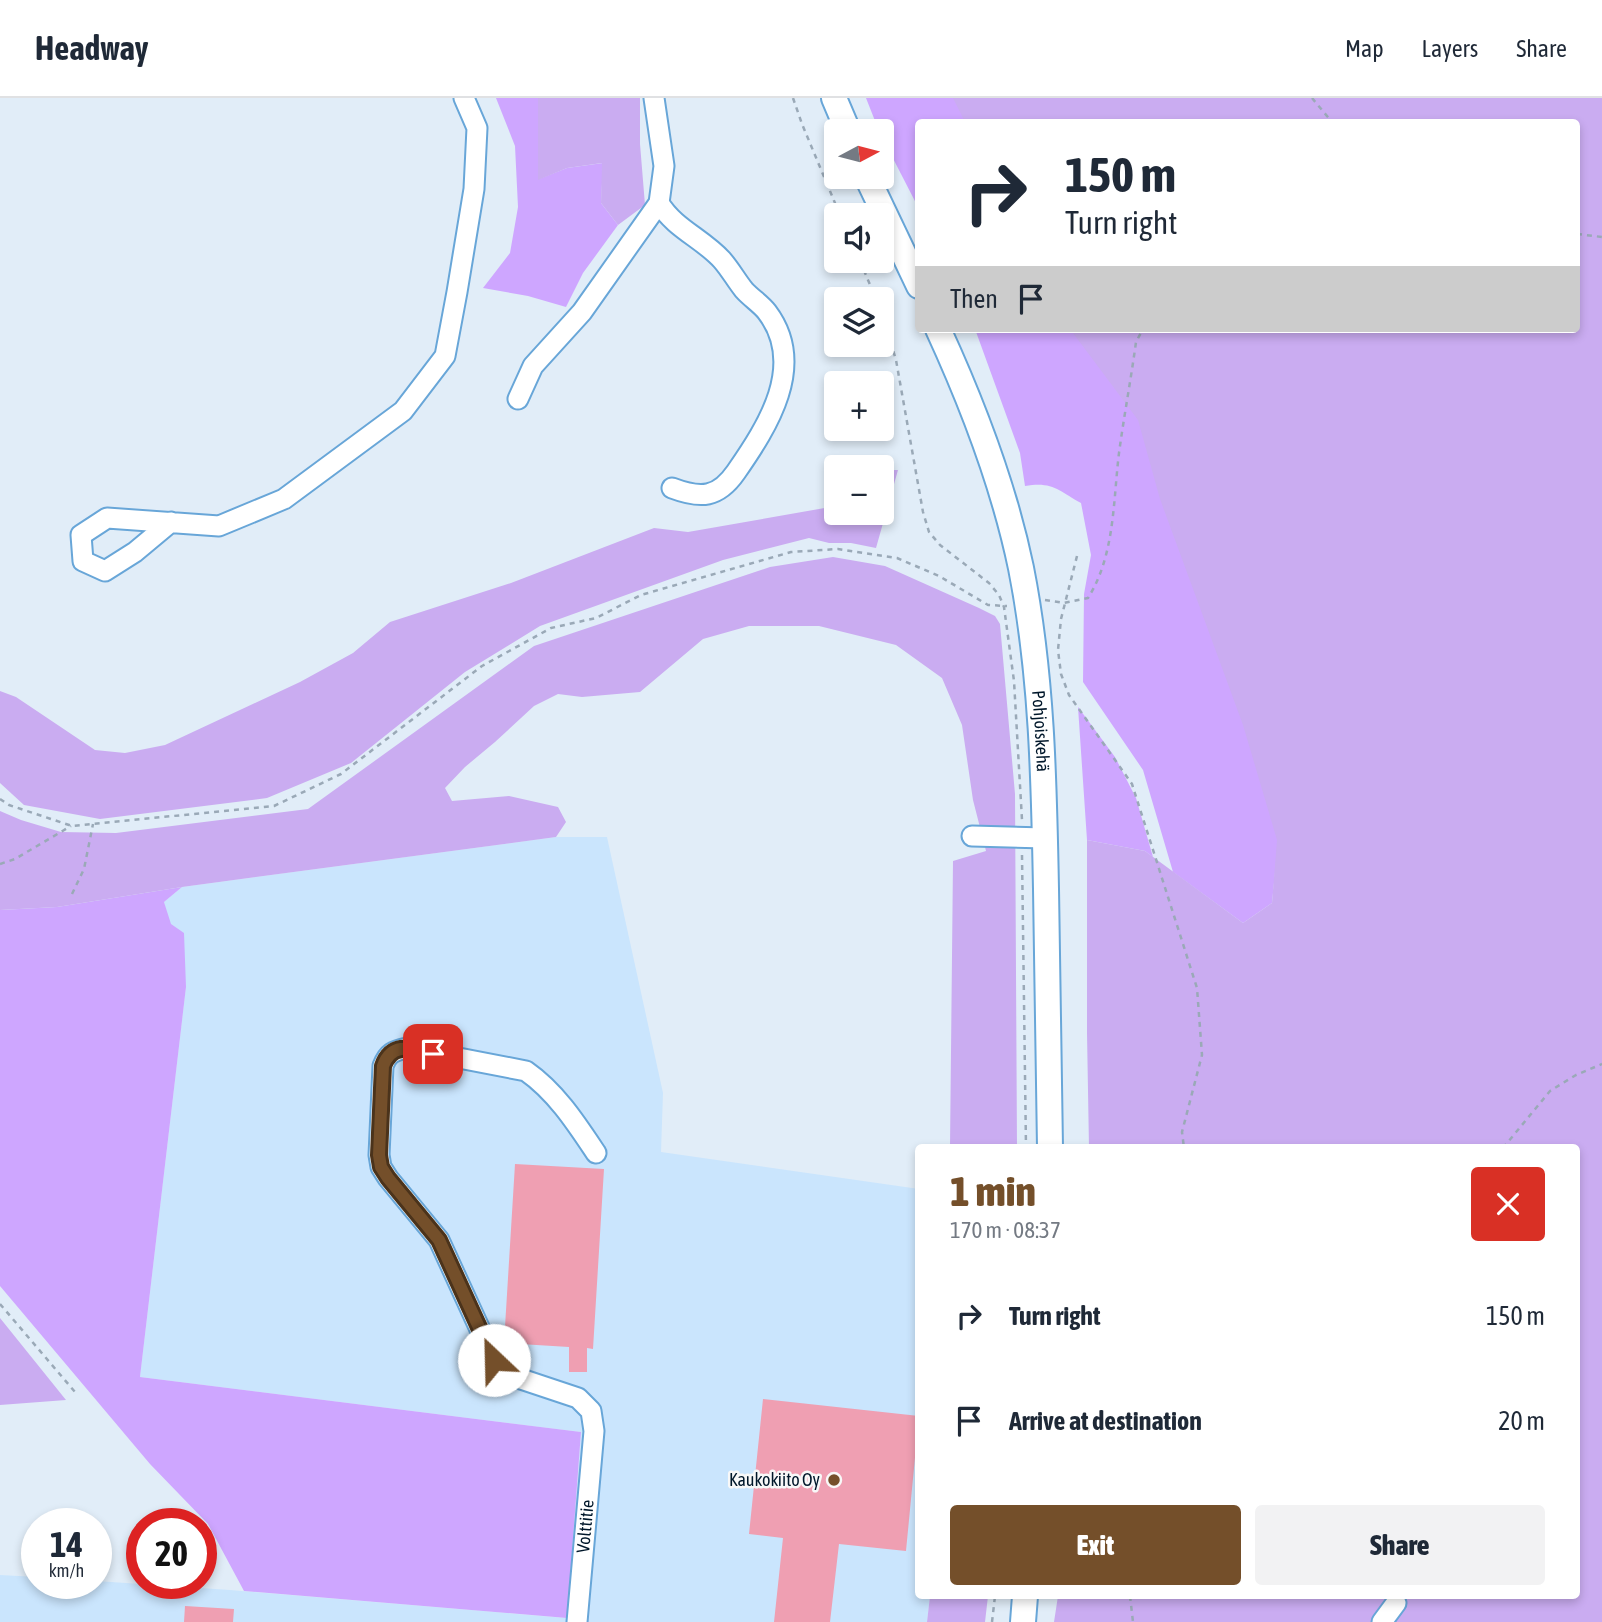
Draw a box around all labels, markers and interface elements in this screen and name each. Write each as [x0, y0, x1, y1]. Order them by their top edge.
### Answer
text: Headway [35, 29, 148, 67]
text: Map [1345, 35, 1384, 62]
text: Layers [1422, 35, 1478, 62]
text: Share [1516, 35, 1567, 62]
north arrow [824, 119, 894, 189]
map controls [824, 119, 894, 525]
text: 150 m [1065, 146, 1176, 202]
icon: right [950, 147, 1041, 238]
button: sound [824, 203, 894, 273]
text: Turn right [1065, 204, 1178, 241]
icon: arrive [1012, 280, 1050, 318]
text: Then [950, 284, 998, 314]
button: layers [824, 287, 894, 357]
button: + [824, 371, 894, 441]
button: − [824, 455, 894, 525]
street label: Pohjoiskehä [1028, 689, 1054, 772]
pin [403, 1024, 463, 1084]
icon: arrive [414, 1035, 452, 1073]
text: 1 min [950, 1167, 1036, 1215]
button: close [1471, 1167, 1545, 1241]
text: 170 m · 08:37 [950, 1217, 1061, 1243]
icon: right [950, 1297, 988, 1335]
text: Turn right [1009, 1301, 1100, 1331]
text: 150 m [1486, 1301, 1545, 1331]
position arrow [457, 1323, 531, 1397]
icon: arrive [950, 1402, 988, 1440]
text: Arrive at destination [1009, 1406, 1202, 1436]
text: 20 m [1498, 1406, 1545, 1436]
place label: Kaukokiito Oy [729, 1469, 820, 1490]
marker: Kaukokiito Oy [826, 1472, 842, 1488]
street label: Volttitie [572, 1499, 598, 1554]
button: Exit [950, 1505, 1241, 1585]
button: Share [1255, 1505, 1545, 1585]
speed limit sign: 20 [126, 1508, 217, 1599]
text: 14 [50, 1524, 83, 1564]
text: km/h [49, 1560, 84, 1581]

